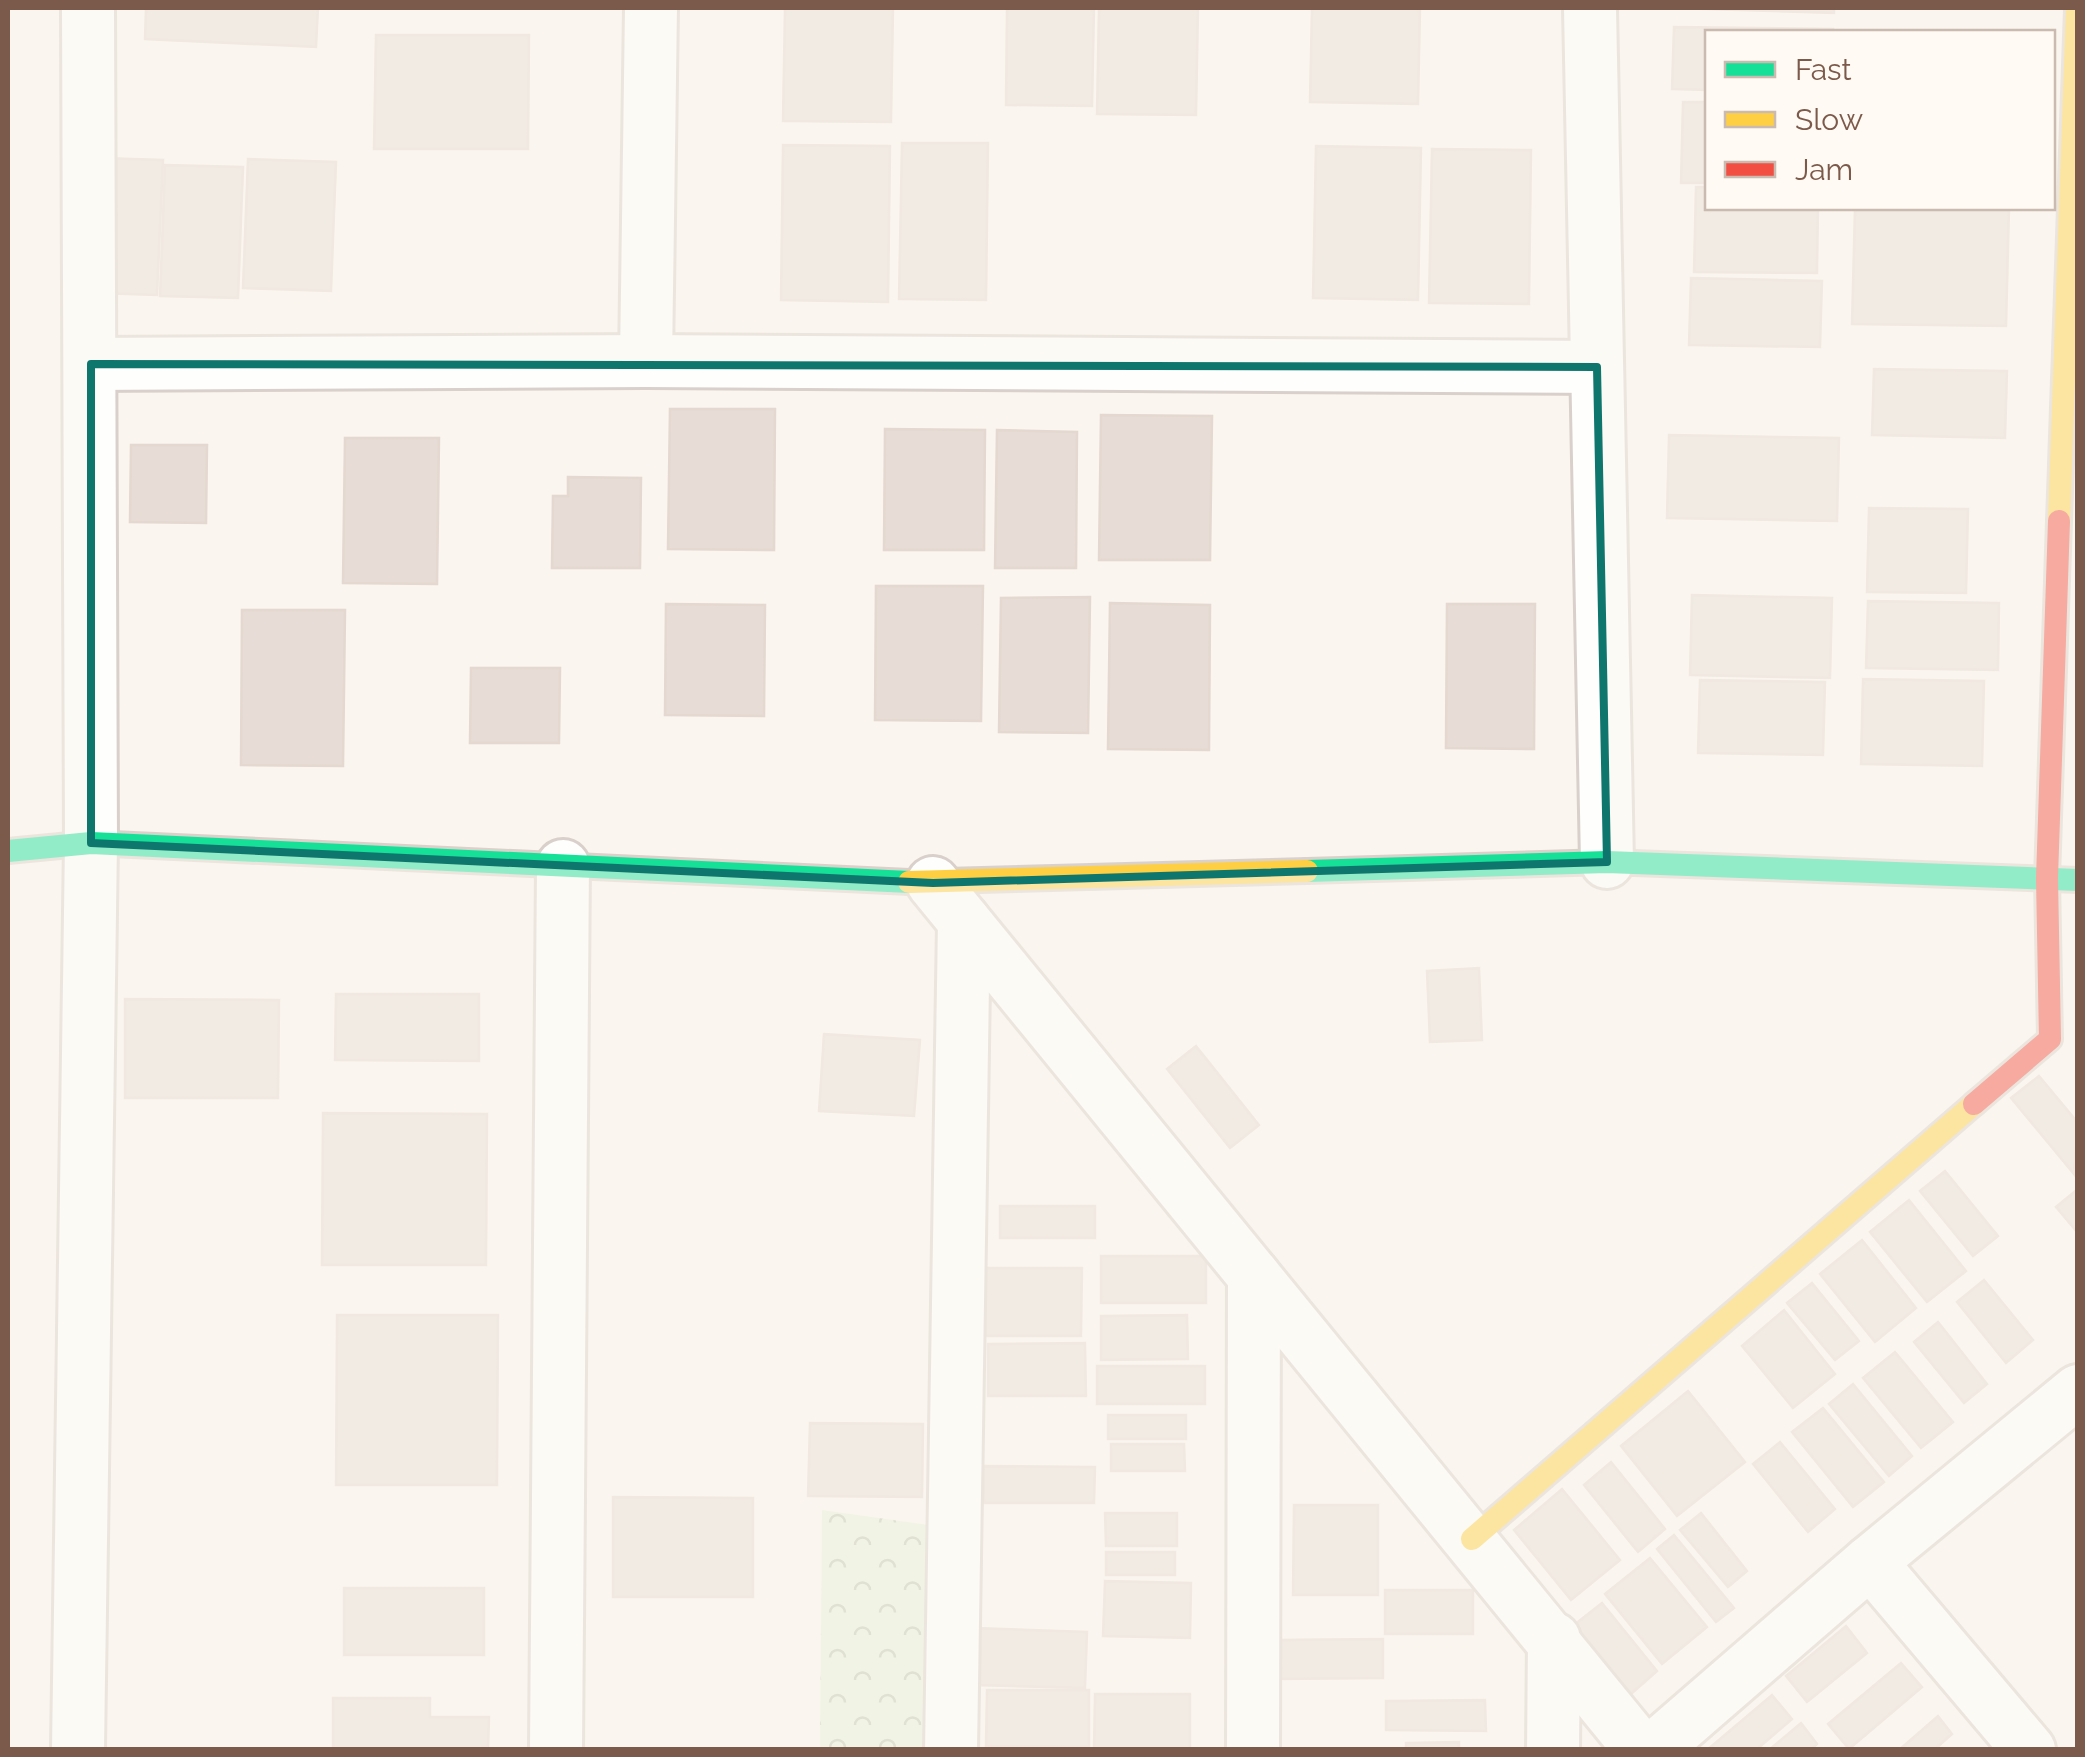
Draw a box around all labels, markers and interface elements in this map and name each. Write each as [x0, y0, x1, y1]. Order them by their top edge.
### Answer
legend [1705, 30, 2055, 210]
text: Fast [1795, 52, 1852, 87]
text: Slow [1795, 102, 1863, 137]
text: Jam [1795, 152, 1853, 187]

